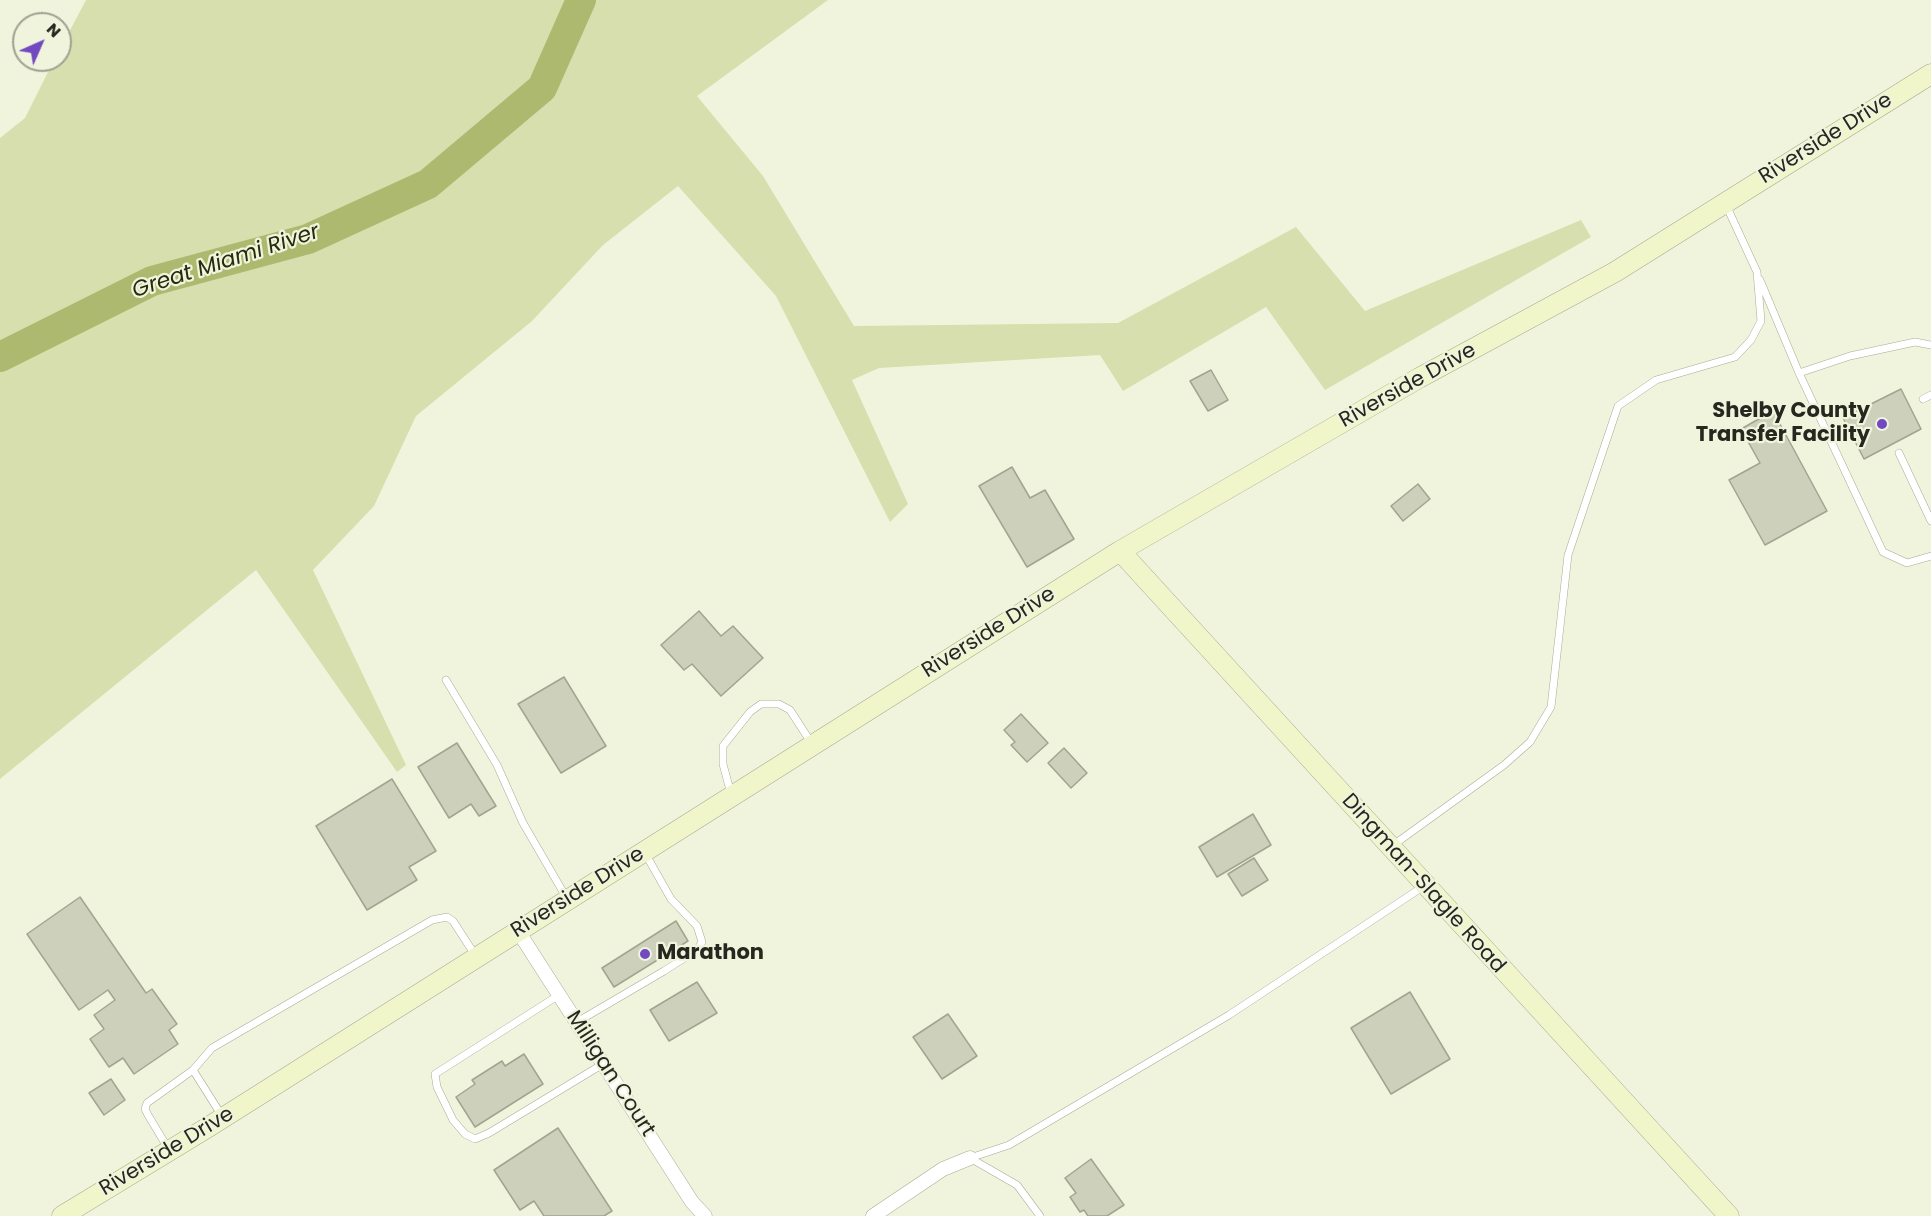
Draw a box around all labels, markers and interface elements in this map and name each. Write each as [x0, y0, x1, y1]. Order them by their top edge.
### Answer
north arrow [12, 12, 72, 72]
text: N [41, 18, 66, 43]
street label: Riverside Drive [1755, 88, 1897, 190]
water label: Great Miami River [129, 219, 323, 305]
street label: Riverside Drive [1335, 338, 1481, 434]
place label: Shelby County Transfer Facility [1696, 399, 1870, 449]
marker: Shelby County Transfer Facility [1875, 417, 1889, 431]
street label: Riverside Drive [918, 582, 1060, 684]
street label: Dingman-Slagle Road [1336, 789, 1510, 979]
street label: Riverside Drive [507, 842, 649, 944]
place label: Marathon [657, 941, 764, 967]
marker: Marathon [638, 947, 652, 961]
street label: Milligan Court [560, 1006, 660, 1142]
street label: Riverside Drive [95, 1102, 239, 1202]

